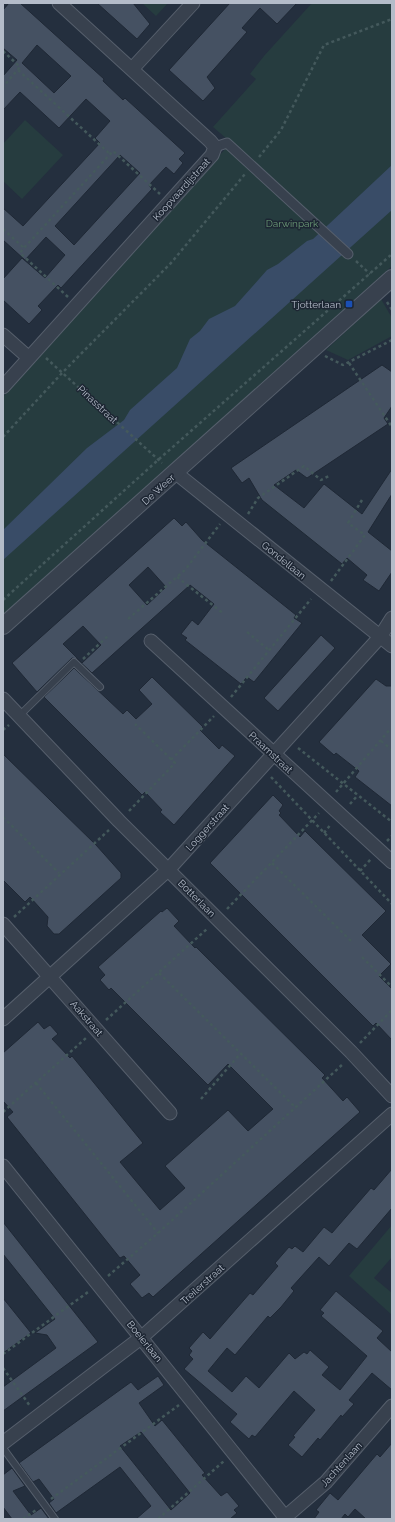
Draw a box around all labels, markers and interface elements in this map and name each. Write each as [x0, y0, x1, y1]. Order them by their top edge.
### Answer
street label: Koopvaardijstraat [151, 155, 213, 223]
park label: Darwinpark [266, 218, 319, 229]
place label: Tjotterlaan [291, 299, 341, 310]
marker: Tjotterlaan [344, 299, 354, 309]
street label: Pinasstraat [75, 383, 120, 426]
street label: De Weer [140, 471, 177, 507]
street label: Gondellaan [260, 539, 308, 582]
street label: Praamstraat [247, 729, 295, 776]
street label: Loggerstraat [183, 801, 232, 853]
street label: Botterlaan [176, 877, 218, 919]
street label: Aakstraat [68, 998, 105, 1039]
street label: Treilerstraat [178, 1262, 227, 1307]
street label: Boeierlaan [125, 1319, 165, 1364]
street label: Jachtenlaan [319, 1440, 364, 1489]

